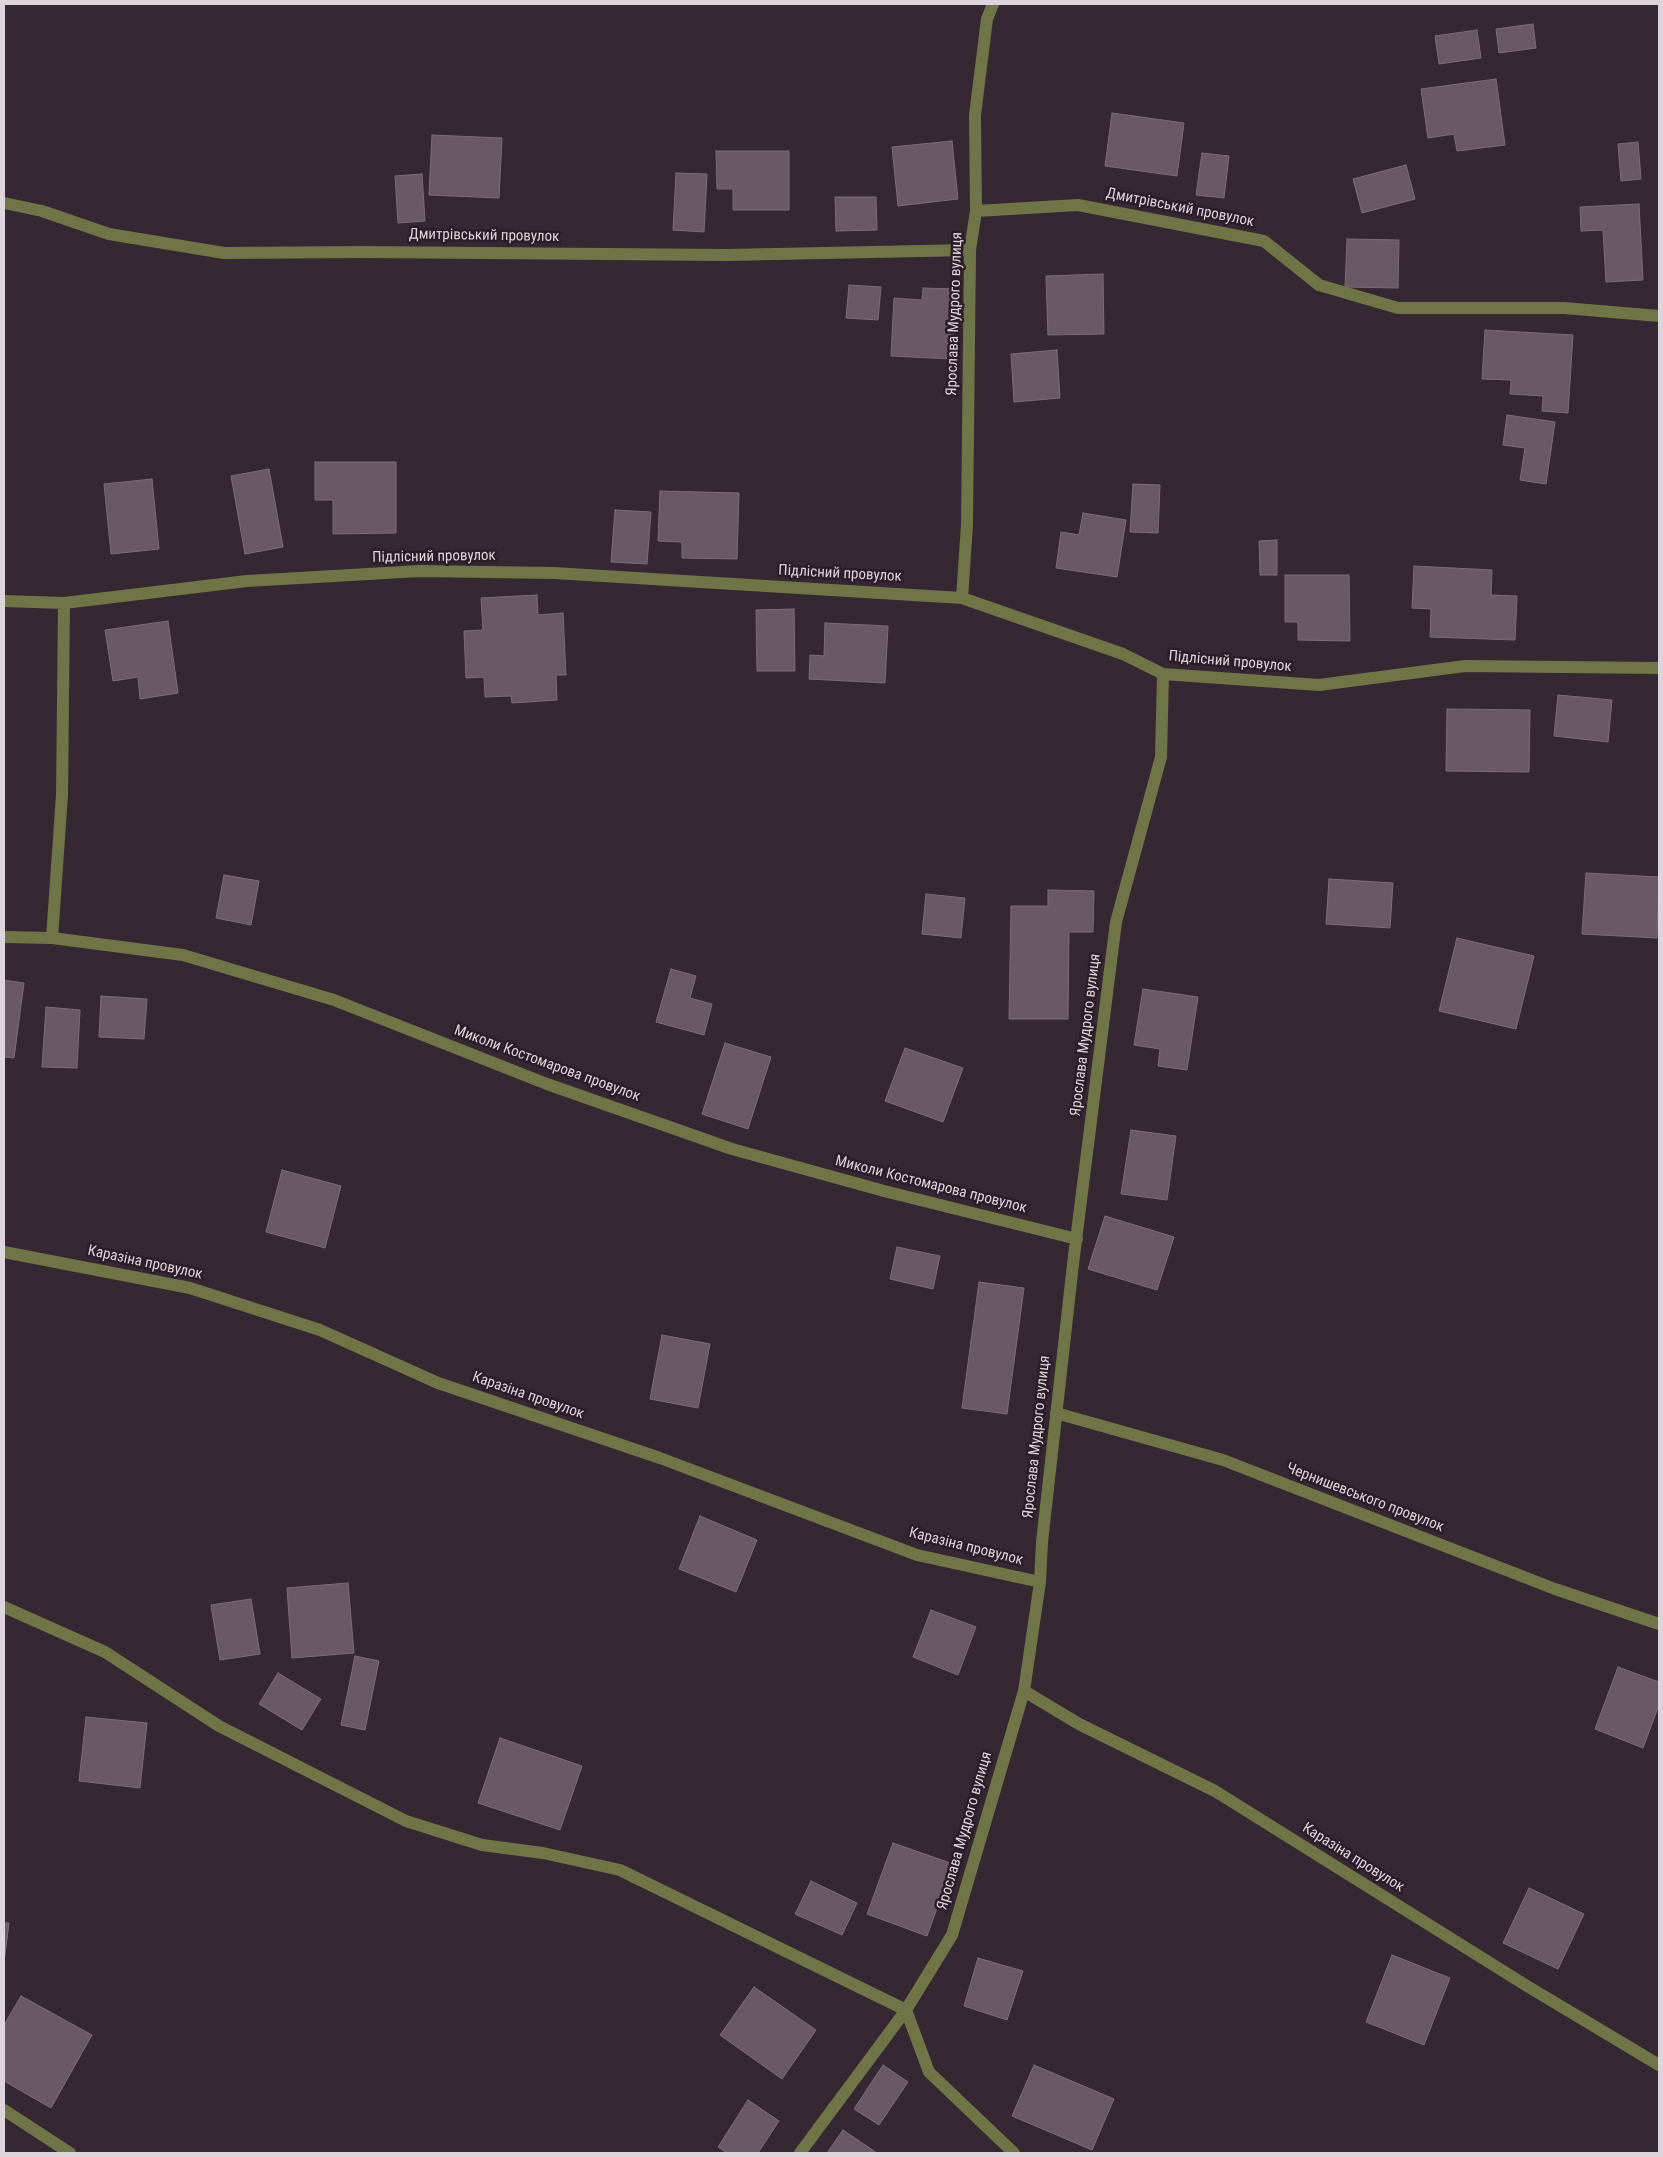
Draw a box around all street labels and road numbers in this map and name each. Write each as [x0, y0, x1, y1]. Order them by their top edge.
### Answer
street label: Дмитрівський провулок [1104, 185, 1256, 231]
street label: Дмитрівський провулок [409, 226, 559, 246]
street label: Ярослава Мудрого вулиця [943, 232, 967, 396]
street label: Підлісний провулок [372, 547, 496, 567]
street label: Підлісний провулок [778, 562, 902, 586]
street label: Підлісний провулок [1168, 648, 1292, 676]
street label: Ярослава Мудрого вулиця [1067, 953, 1105, 1117]
street label: Миколи Костомарова провулок [451, 1022, 643, 1106]
street label: Миколи Костомарова провулок [833, 1152, 1029, 1218]
street label: Каразіна провулок [86, 1242, 204, 1284]
street label: Ярослава Мудрого вулиця [1019, 1355, 1055, 1519]
street label: Каразіна провулок [470, 1368, 586, 1424]
street label: Чернишевського провулок [1284, 1460, 1446, 1536]
street label: Каразіна провулок [907, 1524, 1025, 1570]
street label: Ярослава Мудрого вулиця [934, 1750, 996, 1912]
street label: Каразіна провулок [1299, 1819, 1407, 1897]

